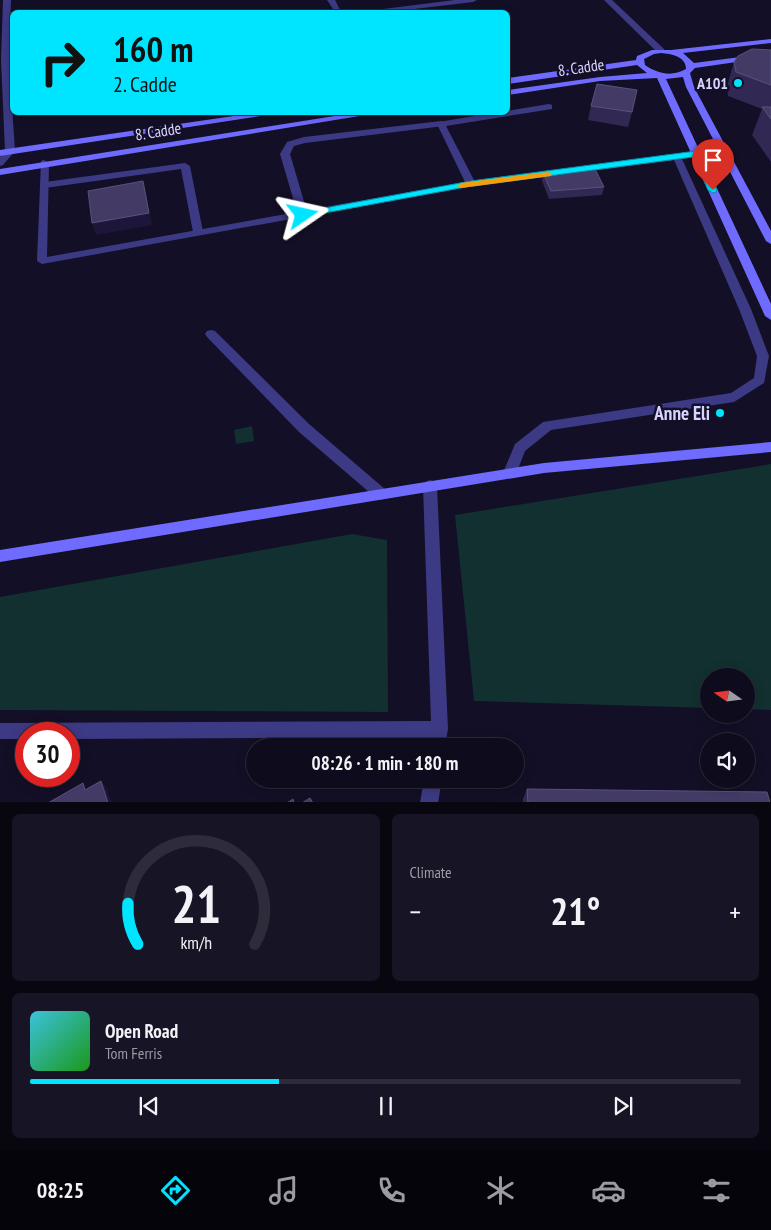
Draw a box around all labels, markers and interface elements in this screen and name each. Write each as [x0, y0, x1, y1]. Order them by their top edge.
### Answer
text: 160 m [113, 26, 194, 72]
icon: right [30, 30, 95, 95]
street label: 8. Cadde [557, 54, 605, 80]
text: 2. Cadde [113, 70, 177, 98]
place label: A101 [696, 73, 728, 93]
marker: A101 [732, 77, 744, 89]
street label: 8. Cadde [134, 117, 182, 145]
pin [692, 139, 734, 190]
icon: arrive [699, 146, 727, 174]
position arrow [276, 188, 328, 240]
place label: Anne Eli [653, 401, 710, 425]
marker: Anne Eli [714, 407, 726, 419]
north arrow [700, 668, 755, 722]
map controls [700, 668, 755, 788]
speed limit sign: 30 [15, 722, 80, 787]
button: sound [700, 733, 755, 788]
text: 08:26 · 1 min · 180 m [312, 751, 458, 775]
text: Climate [410, 862, 452, 882]
text: 21 [171, 870, 221, 937]
text: 21° [550, 886, 600, 935]
text: − [410, 893, 421, 930]
text: + [729, 893, 741, 930]
text: km/h [180, 931, 212, 954]
text: Open Road [105, 1019, 178, 1043]
text: Tom Ferris [105, 1043, 162, 1063]
icon: previous [135, 1092, 163, 1120]
icon: pause [372, 1092, 400, 1120]
icon: next [609, 1092, 637, 1120]
icon: directions [158, 1173, 193, 1208]
icon: music [266, 1173, 301, 1208]
icon: phone [374, 1173, 409, 1208]
icon: climate [483, 1173, 518, 1208]
icon: car [591, 1173, 626, 1208]
icon: filters [699, 1173, 734, 1208]
text: 08:25 [37, 1176, 84, 1204]

